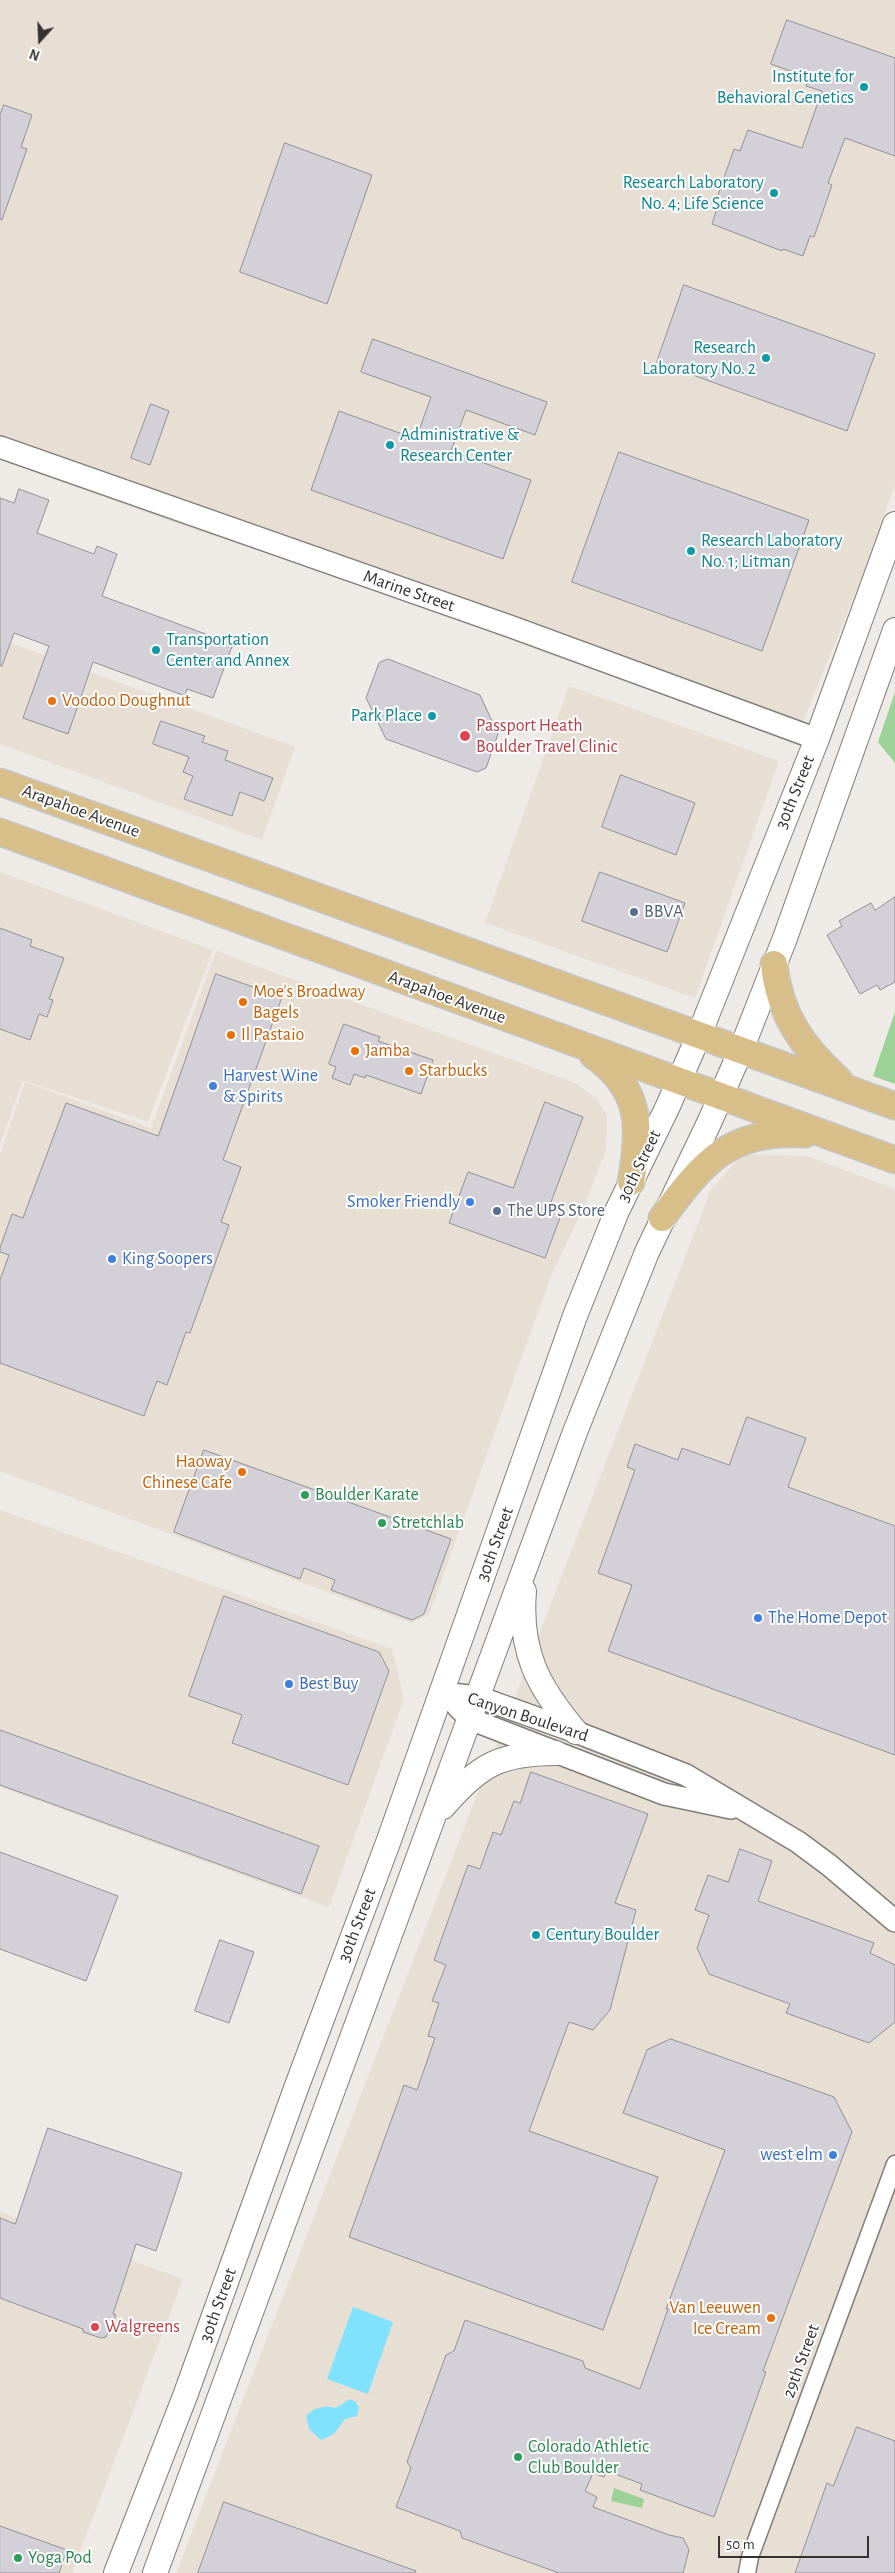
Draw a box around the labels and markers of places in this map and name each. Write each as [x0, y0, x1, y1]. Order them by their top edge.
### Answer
place label: Institute for Behavioral Genetics [717, 66, 854, 108]
marker: Institute for Behavioral Genetics [858, 81, 870, 93]
place label: Research Laboratory No. 4; Life Science [623, 172, 764, 214]
marker: Research Laboratory No. 4; Life Science [768, 187, 780, 199]
place label: Research Laboratory No. 2 [642, 337, 756, 379]
marker: Research Laboratory No. 2 [760, 352, 772, 364]
place label: Administrative & Research Center [400, 424, 519, 466]
marker: Administrative & Research Center [384, 439, 396, 451]
place label: Research Laboratory No. 1; Litman [701, 530, 842, 572]
marker: Research Laboratory No. 1; Litman [685, 545, 697, 557]
place label: Transportation Center and Annex [166, 629, 290, 672]
marker: Transportation Center and Annex [150, 644, 162, 656]
place label: Voodoo Doughnut [62, 690, 191, 712]
marker: Voodoo Doughnut [46, 695, 58, 707]
place label: Park Place [351, 705, 422, 727]
marker: Park Place [426, 710, 438, 722]
place label: Passport Heath Boulder Travel Clinic [476, 715, 618, 758]
marker: Passport Heath Boulder Travel Clinic [458, 729, 472, 743]
place label: BBVA [644, 901, 683, 923]
marker: BBVA [628, 906, 640, 918]
place label: Moe's Broadway Bagels [253, 981, 365, 1024]
marker: Moe's Broadway Bagels [237, 996, 249, 1008]
place label: Il Pastaio [241, 1024, 304, 1046]
marker: Il Pastaio [225, 1029, 237, 1041]
place label: Jamba [365, 1040, 410, 1062]
marker: Jamba [349, 1045, 361, 1057]
place label: Starbucks [419, 1060, 487, 1082]
place label: Harvest Wine & Spirits [223, 1065, 318, 1108]
marker: Starbucks [403, 1065, 415, 1077]
marker: Harvest Wine & Spirits [207, 1080, 219, 1092]
place label: Smoker Friendly [347, 1191, 460, 1213]
marker: Smoker Friendly [464, 1196, 476, 1208]
place label: The UPS Store [507, 1200, 605, 1222]
marker: The UPS Store [491, 1205, 503, 1217]
place label: King Soopers [122, 1248, 213, 1270]
marker: King Soopers [106, 1253, 118, 1265]
place label: Haoway Chinese Cafe [142, 1451, 232, 1494]
marker: Haoway Chinese Cafe [236, 1466, 248, 1478]
place label: Boulder Karate [315, 1484, 419, 1506]
marker: Boulder Karate [299, 1489, 311, 1501]
place label: Stretchlab [392, 1512, 464, 1534]
marker: Stretchlab [376, 1517, 388, 1529]
place label: The Home Depot [768, 1607, 887, 1629]
marker: The Home Depot [752, 1612, 764, 1624]
place label: Best Buy [299, 1673, 358, 1695]
marker: Best Buy [283, 1678, 295, 1690]
place label: Century Boulder [546, 1924, 659, 1946]
marker: Century Boulder [530, 1929, 542, 1941]
place label: west elm [760, 2144, 823, 2166]
marker: west elm [827, 2149, 839, 2161]
place label: Van Leeuwen Ice Cream [669, 2297, 761, 2340]
marker: Van Leeuwen Ice Cream [765, 2312, 777, 2324]
place label: Walgreens [105, 2316, 180, 2338]
marker: Walgreens [89, 2321, 101, 2333]
place label: Colorado Athletic Club Boulder [528, 2436, 649, 2478]
marker: Colorado Athletic Club Boulder [512, 2451, 524, 2463]
place label: Yoga Pod [28, 2547, 92, 2569]
marker: Yoga Pod [12, 2552, 24, 2564]

